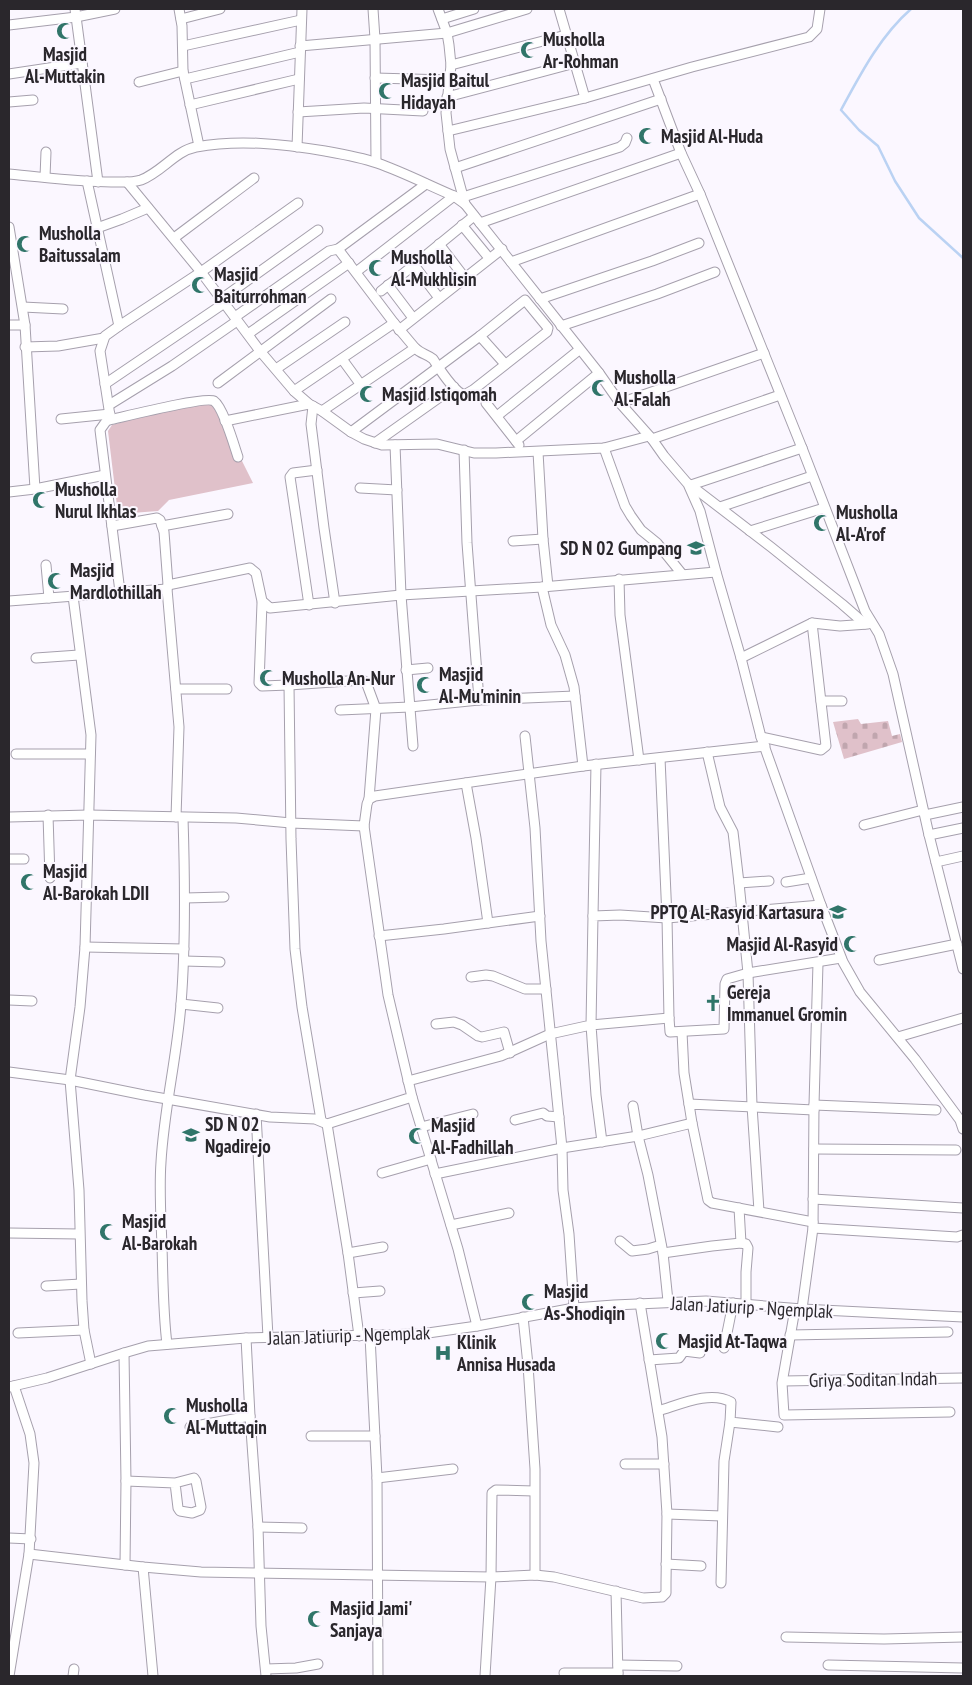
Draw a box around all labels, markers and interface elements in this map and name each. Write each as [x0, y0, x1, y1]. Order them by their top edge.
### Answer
mosque icon: Masjid Al-Muttakin [55, 21, 75, 41]
place label: Musholla Ar-Rohman [542, 27, 619, 73]
mosque icon: Musholla Ar-Rohman [519, 40, 539, 60]
place label: Masjid Al-Muttakin [24, 42, 105, 88]
place label: Masjid Baitul Hidayah [401, 68, 489, 114]
mosque icon: Masjid Baitul Hidayah [377, 81, 397, 101]
place label: Masjid Al-Huda [661, 124, 763, 148]
mosque icon: Masjid Al-Huda [637, 126, 657, 146]
place label: Musholla Baitussalam [39, 221, 121, 267]
mosque icon: Musholla Baitussalam [15, 234, 35, 254]
place label: Musholla Al-Mukhlisin [390, 245, 477, 291]
mosque icon: Musholla Al-Mukhlisin [367, 258, 387, 278]
place label: Masjid Baiturrohman [214, 262, 307, 308]
mosque icon: Masjid Baiturrohman [190, 275, 210, 295]
place label: Musholla Al-Falah [613, 365, 676, 411]
mosque icon: Musholla Al-Falah [590, 378, 610, 398]
place label: Masjid Istiqomah [382, 382, 497, 406]
mosque icon: Masjid Istiqomah [358, 384, 378, 404]
place label: Musholla Nurul Ikhlas [55, 477, 137, 523]
mosque icon: Musholla Nurul Ikhlas [31, 490, 51, 510]
place label: Musholla Al-A'rof [835, 500, 898, 546]
mosque icon: Musholla Al-A'rof [812, 513, 832, 533]
place label: SD N 02 Gumpang [560, 536, 682, 560]
school or university icon: SD N 02 Gumpang [686, 538, 706, 558]
place label: Masjid Mardlothillah [70, 558, 162, 604]
mosque icon: Masjid Mardlothillah [46, 571, 66, 591]
place label: Masjid Al-Mu'minin [438, 662, 521, 708]
place label: Musholla An-Nur [282, 666, 396, 690]
mosque icon: Musholla An-Nur [258, 668, 278, 688]
mosque icon: Masjid Al-Mu'minin [415, 675, 435, 695]
place label: Masjid Al-Barokah LDII [42, 859, 149, 905]
mosque icon: Masjid Al-Barokah LDII [19, 872, 39, 892]
place label: PPTQ Al-Rasyid Kartasura [651, 900, 824, 924]
school or university icon: PPTQ Al-Rasyid Kartasura [828, 902, 848, 922]
place label: Masjid Al-Rasyid [726, 932, 838, 956]
mosque icon: Masjid Al-Rasyid [842, 934, 862, 954]
place label: Gereja Immanuel Gromin [727, 980, 847, 1026]
church icon: Gereja Immanuel Gromin [703, 993, 723, 1013]
place label: SD N 02 Ngadirejo [205, 1112, 271, 1158]
place label: Masjid Al-Fadhillah [430, 1113, 513, 1159]
school or university icon: SD N 02 Ngadirejo [181, 1125, 201, 1145]
mosque icon: Masjid Al-Fadhillah [407, 1126, 427, 1146]
place label: Masjid Al-Barokah [121, 1209, 197, 1255]
mosque icon: Masjid Al-Barokah [98, 1222, 118, 1242]
place label: Masjid As-Shodiqin [543, 1279, 625, 1325]
street label: Jalan Jatiurip - Ngemplak [669, 1291, 834, 1323]
mosque icon: Masjid As-Shodiqin [520, 1292, 540, 1312]
street label: Jalan Jatiurip - Ngemplak [266, 1320, 431, 1350]
place label: Masjid At-Taqwa [678, 1329, 787, 1353]
place label: Klinik Annisa Husada [456, 1330, 556, 1376]
mosque icon: Masjid At-Taqwa [654, 1331, 674, 1351]
hospital icon: Klinik Annisa Husada [433, 1343, 453, 1363]
street label: Griya Soditan Indah [809, 1366, 937, 1392]
place label: Musholla Al-Muttaqin [185, 1393, 267, 1439]
mosque icon: Musholla Al-Muttaqin [162, 1406, 182, 1426]
place label: Masjid Jami' Sanjaya [330, 1596, 412, 1642]
mosque icon: Masjid Jami' Sanjaya [306, 1609, 326, 1629]

